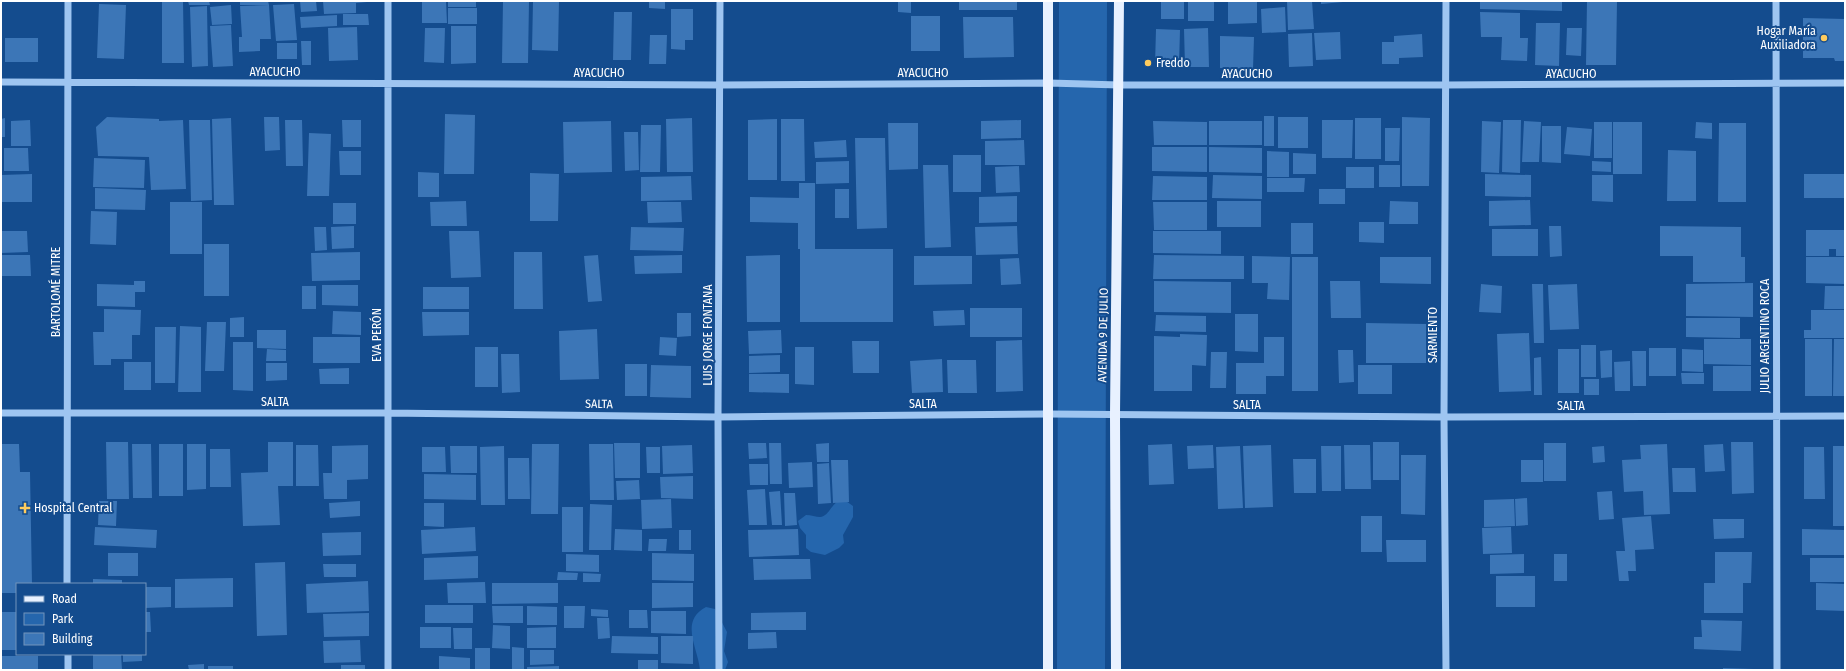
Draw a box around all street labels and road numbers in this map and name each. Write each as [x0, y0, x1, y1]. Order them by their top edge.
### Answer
street label: AYACUCHO [249, 65, 301, 79]
street label: AYACUCHO [573, 66, 625, 80]
street label: AYACUCHO [897, 66, 949, 80]
street label: AYACUCHO [1221, 67, 1273, 81]
street label: AYACUCHO [1545, 67, 1597, 81]
street label: BARTOLOMÉ MITRE [48, 246, 63, 337]
street label: JULIO ARGENTINO ROCA [1758, 278, 1772, 393]
street label: LUIS JORGE FONTANA [701, 284, 715, 386]
street label: AVENIDA 9 DE JULIO [1095, 288, 1111, 382]
street label: SARMIENTO [1426, 307, 1440, 363]
street label: EVA PERÓN [369, 308, 384, 362]
street label: SALTA [261, 395, 290, 409]
street label: SALTA [585, 397, 614, 411]
street label: SALTA [909, 397, 938, 411]
street label: SALTA [1233, 398, 1262, 412]
street label: SALTA [1557, 399, 1586, 413]

